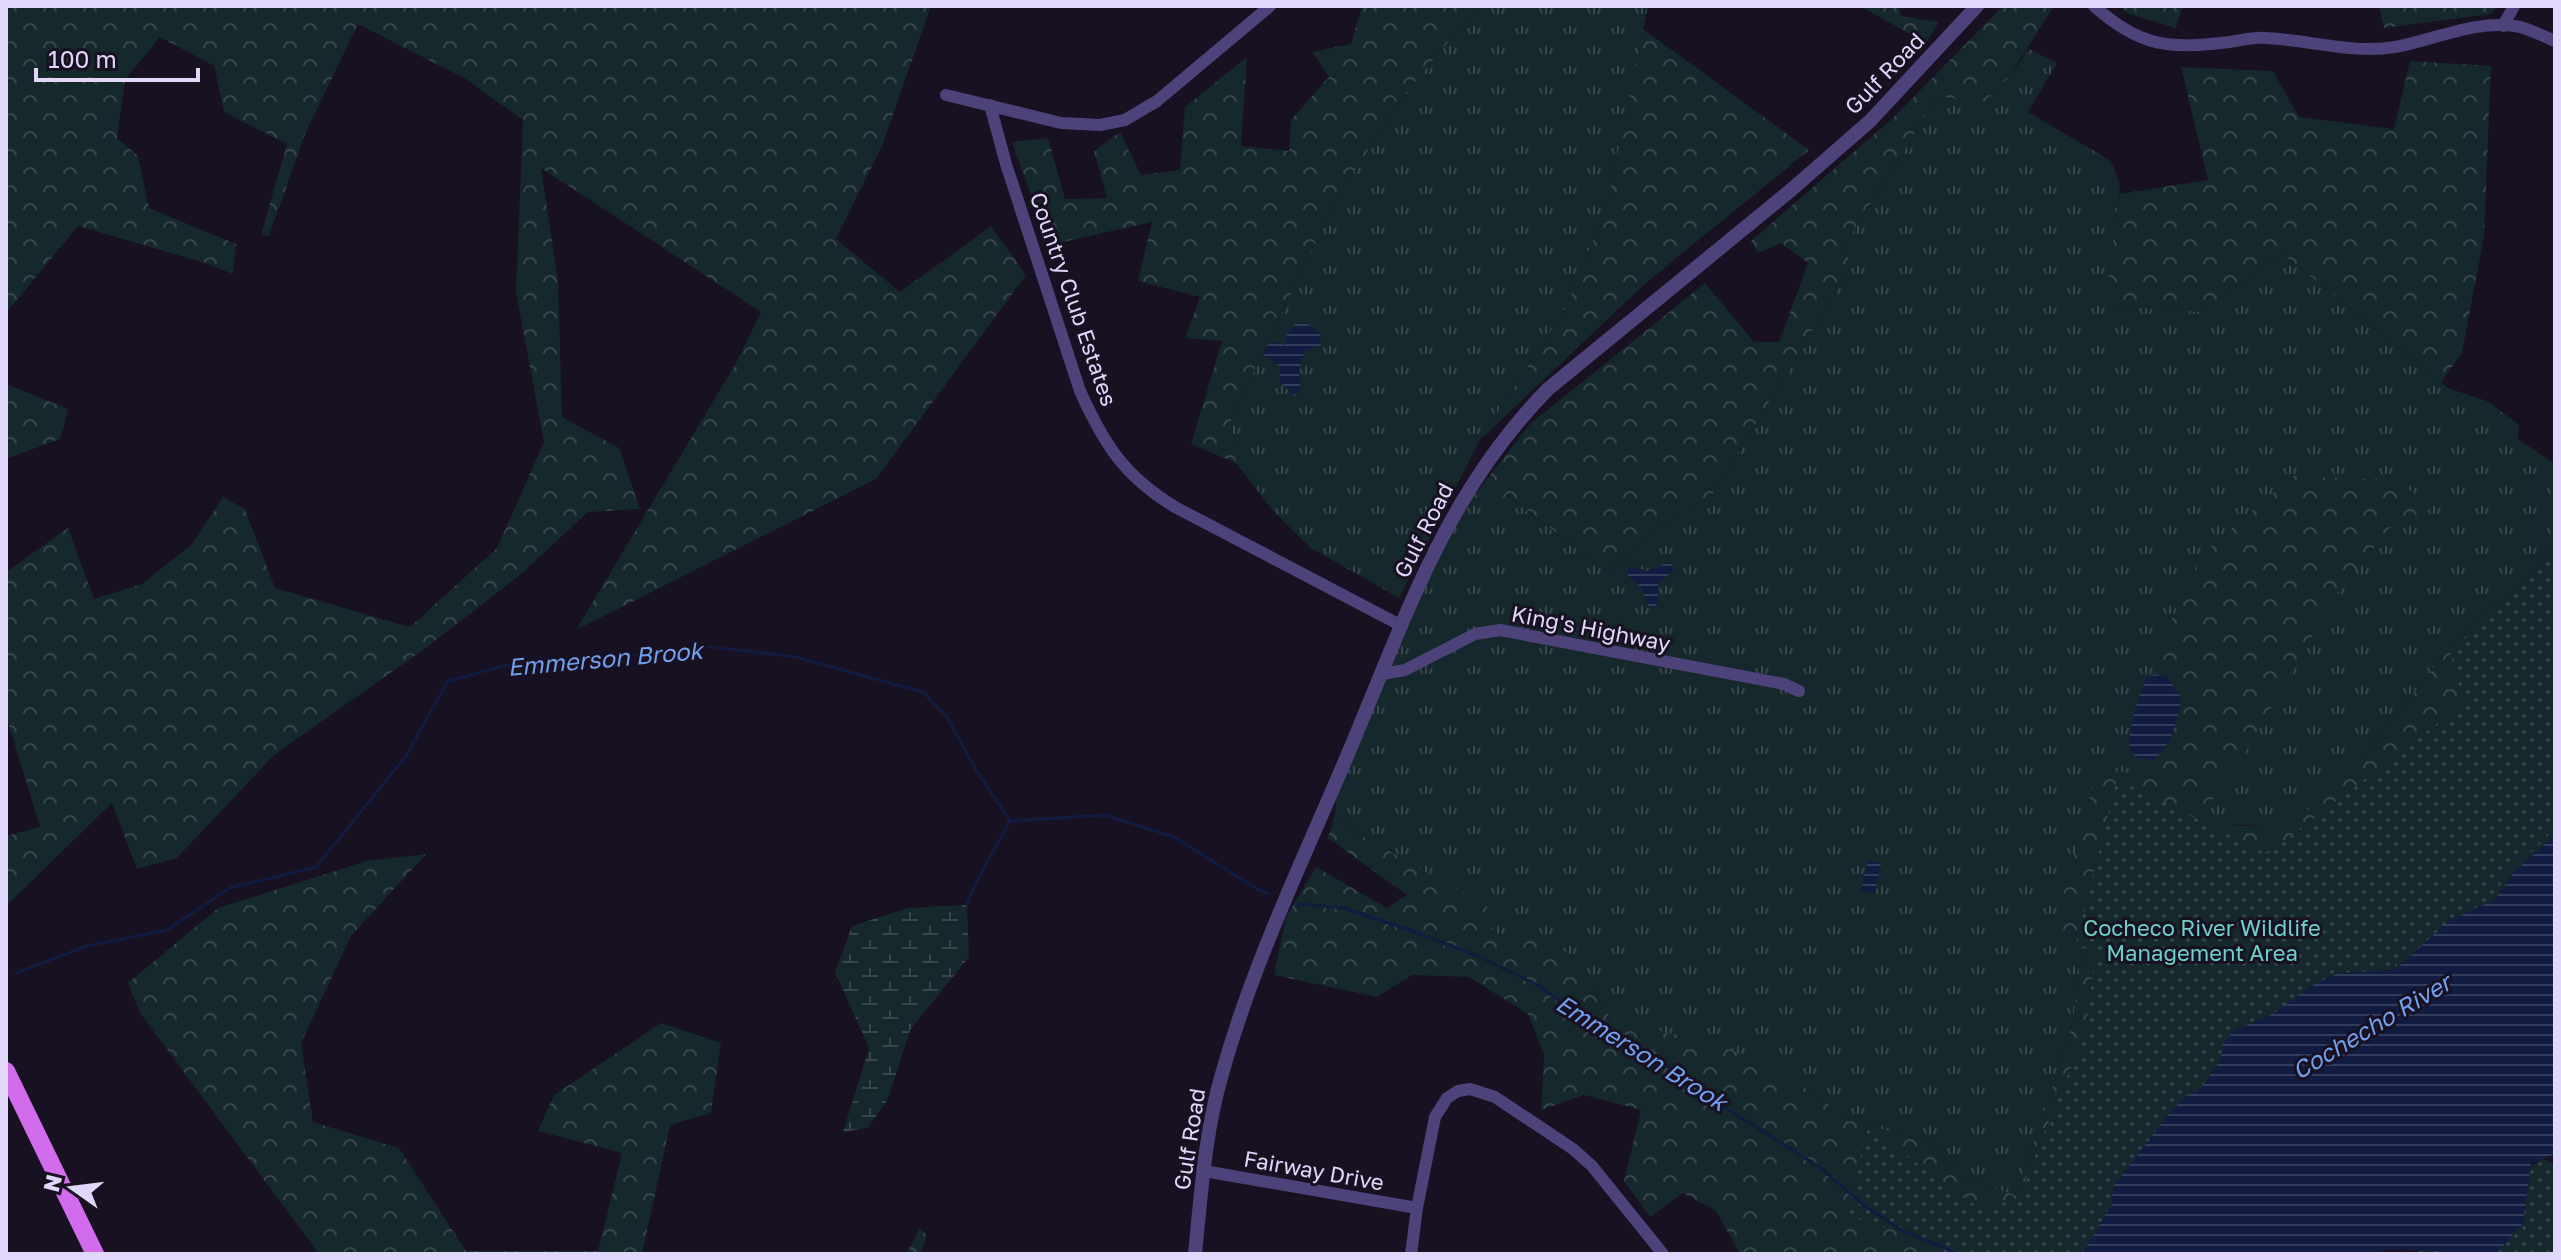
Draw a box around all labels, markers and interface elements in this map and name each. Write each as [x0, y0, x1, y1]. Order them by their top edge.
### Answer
street label: Gulf Road [1839, 27, 1929, 119]
scale bar [36, 32, 198, 82]
text: 100 m [48, 44, 117, 73]
street label: Country Club Estates [1025, 189, 1123, 409]
street label: Gulf Road [1388, 478, 1458, 582]
street label: King's Highway [1509, 599, 1673, 657]
water label: Emmerson Brook [506, 635, 706, 681]
park label: Cocheco River Wildlife Management Area [2083, 914, 2321, 966]
water label: Cochecho River [2287, 965, 2459, 1085]
water label: Emmerson Brook [1551, 988, 1735, 1117]
street label: Gulf Road [1168, 1086, 1210, 1192]
street label: Fairway Drive [1242, 1144, 1386, 1196]
north arrow [32, 1148, 112, 1228]
text: N [37, 1172, 67, 1194]

